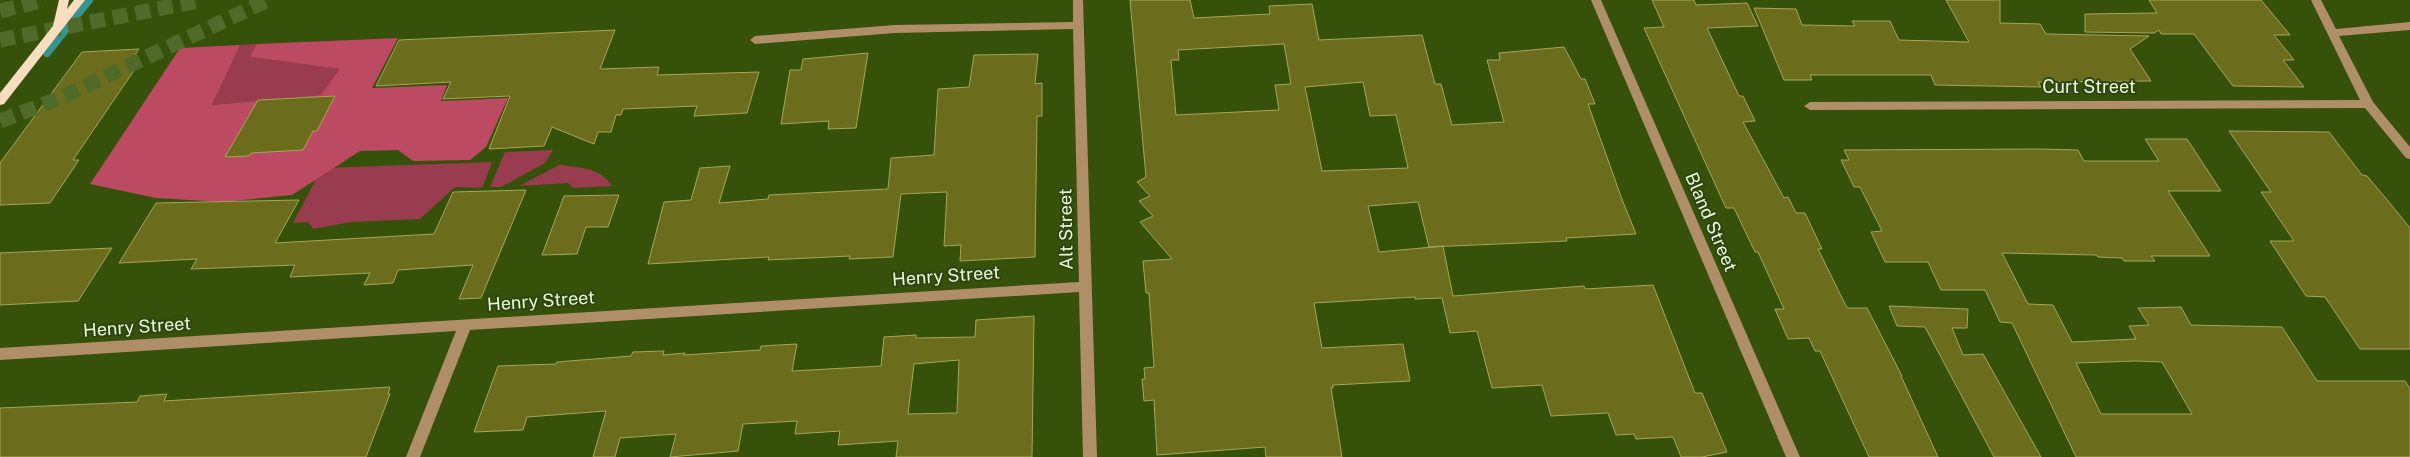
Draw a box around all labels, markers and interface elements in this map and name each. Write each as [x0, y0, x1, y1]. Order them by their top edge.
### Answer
street label: Curt Street [2042, 76, 2136, 97]
street label: Bland Street [1681, 169, 1742, 274]
street label: Alt Street [1054, 188, 1077, 270]
street label: Henry Street [891, 261, 1001, 290]
street label: Henry Street [486, 286, 596, 315]
street label: Henry Street [82, 312, 192, 341]

